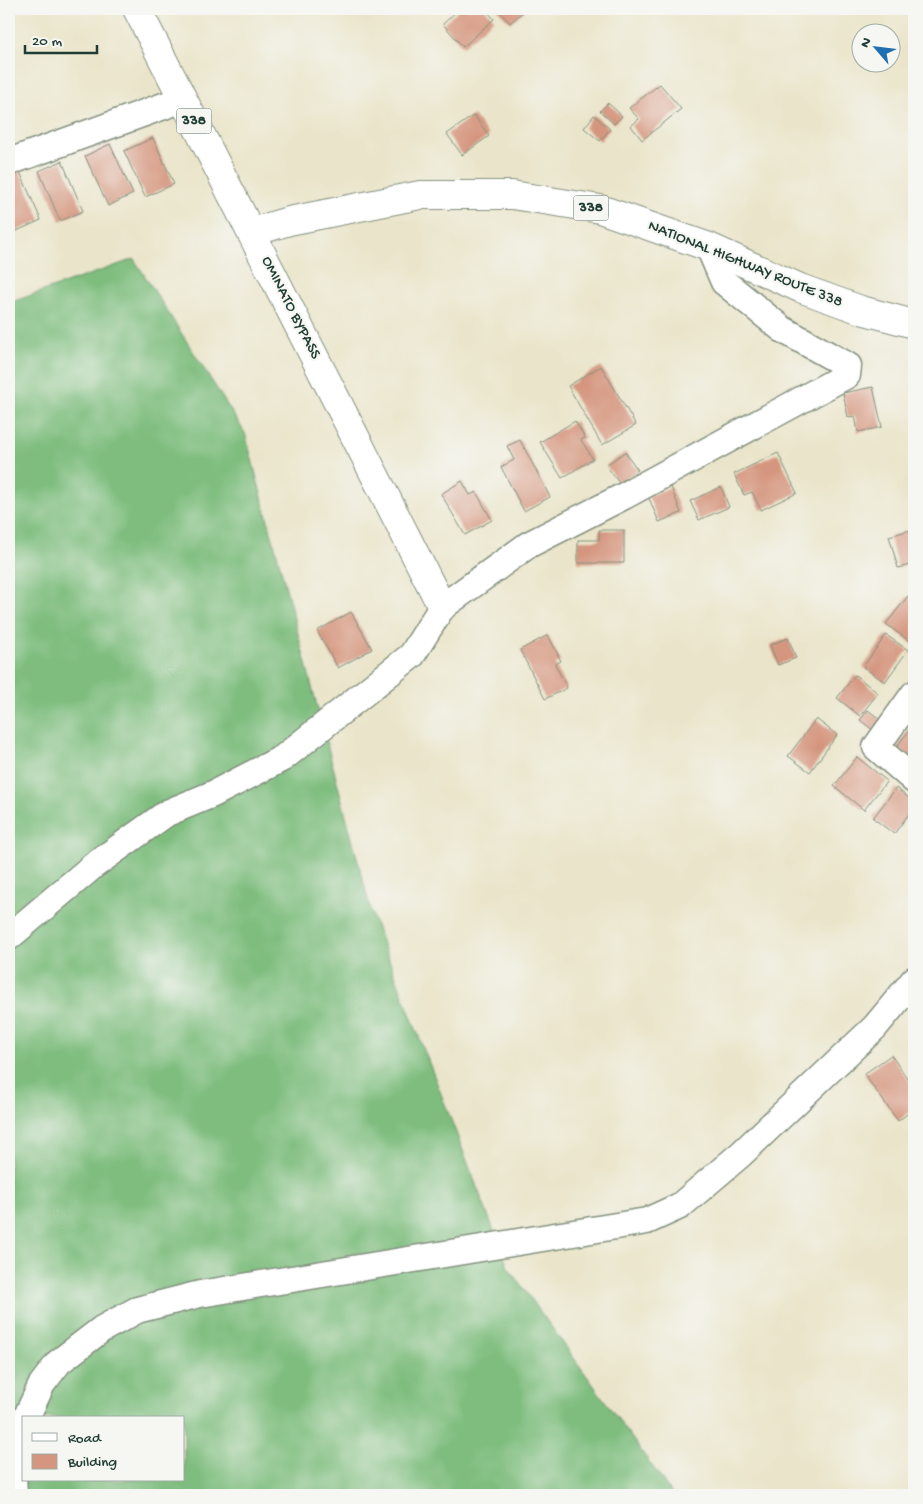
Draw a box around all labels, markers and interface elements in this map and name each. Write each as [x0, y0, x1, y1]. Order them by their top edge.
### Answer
scale bar [25, 22, 98, 54]
north arrow [850, 22, 900, 72]
text: 20 m [32, 33, 62, 51]
text: N [857, 35, 876, 51]
road number: 338 [176, 108, 212, 134]
road number: 338 [574, 196, 608, 220]
street label: NATIONAL HIGHWAY ROUTE 338 [645, 217, 845, 313]
street label: OMINATO BYPASS [256, 253, 324, 363]
legend [22, 1416, 185, 1482]
text: Road [68, 1430, 102, 1448]
text: Building [67, 1454, 117, 1472]

